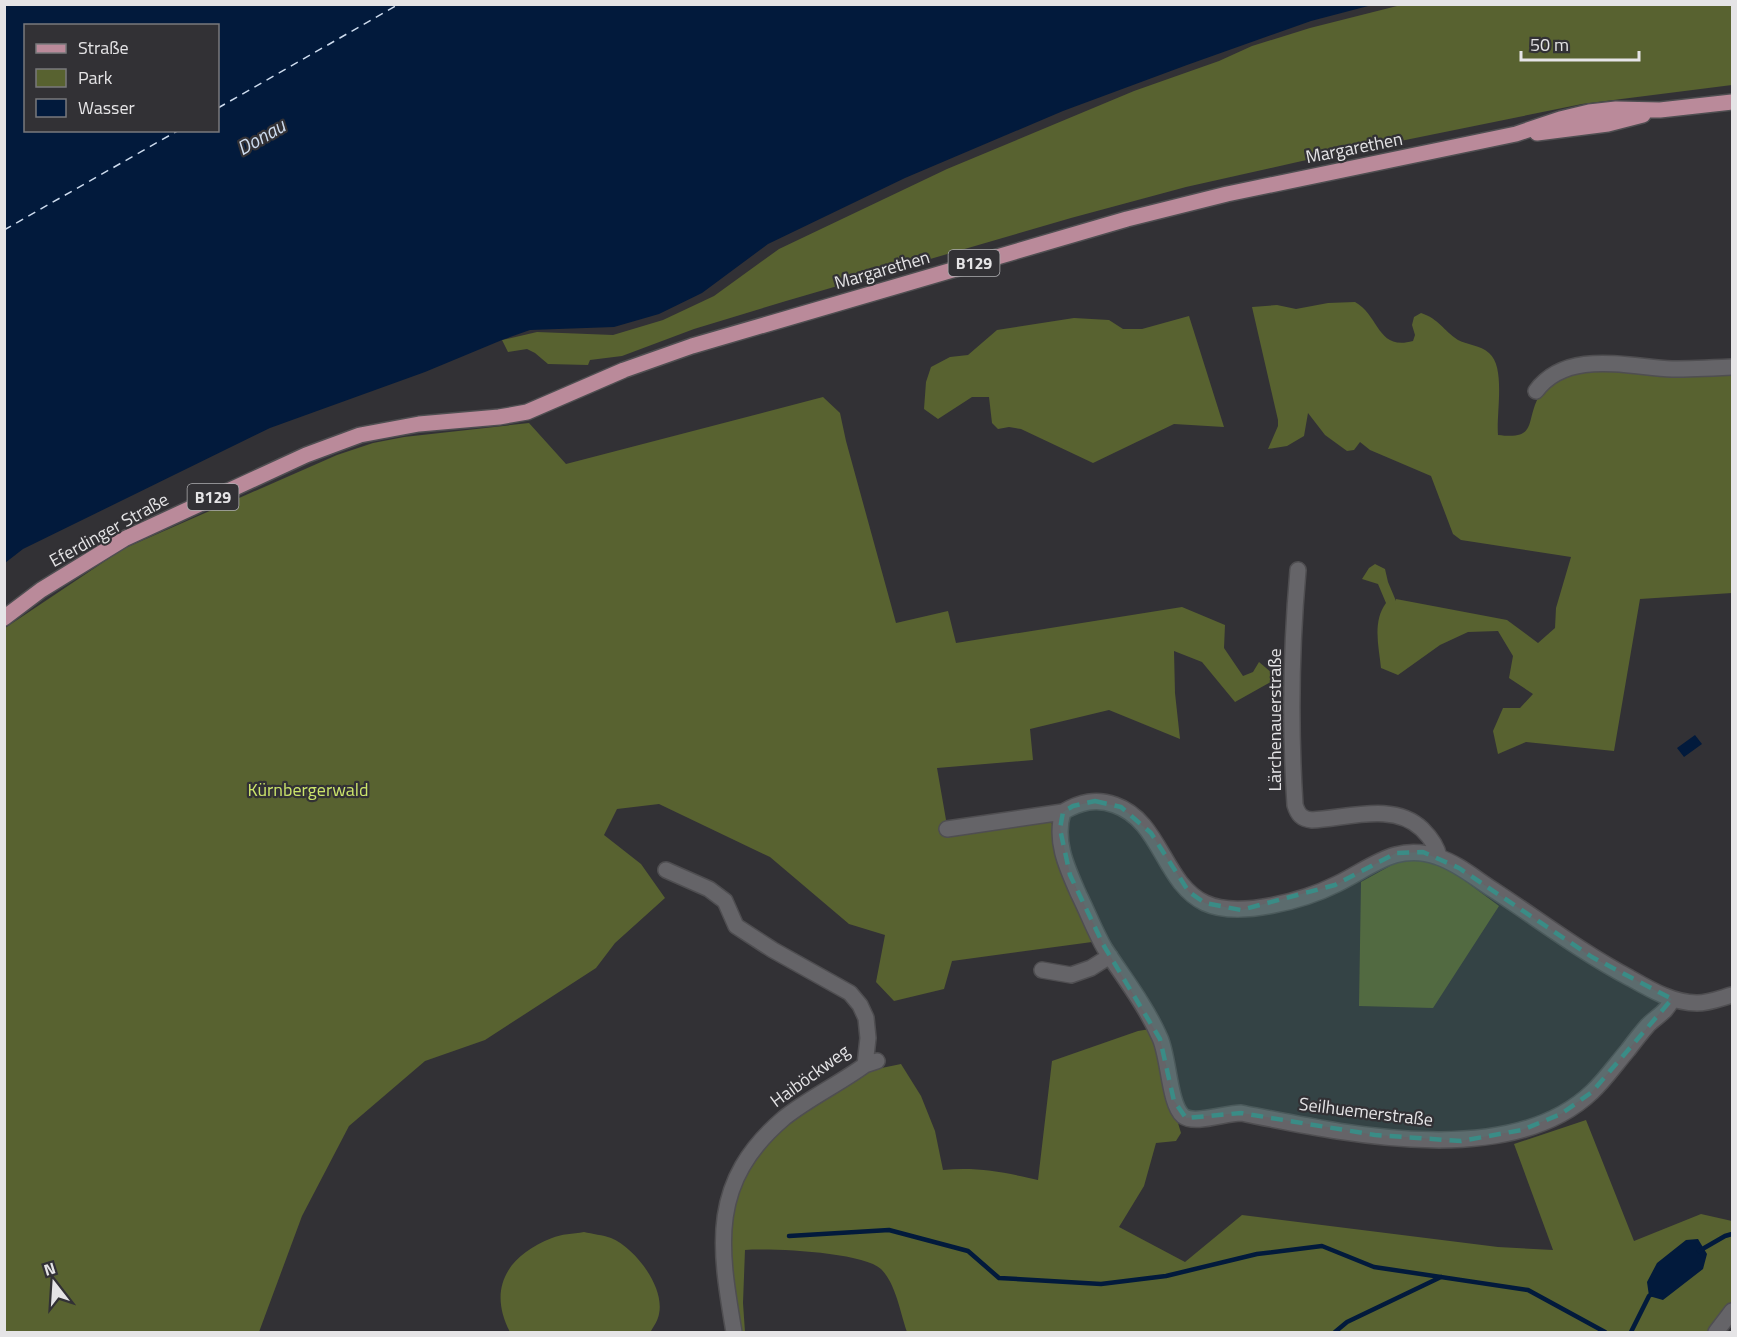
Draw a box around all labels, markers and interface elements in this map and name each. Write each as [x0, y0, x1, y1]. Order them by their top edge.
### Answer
legend [24, 24, 219, 132]
scale bar [1521, 24, 1640, 62]
text: 50 m [1530, 31, 1569, 58]
text: Straße [78, 34, 129, 61]
text: Park [78, 64, 113, 91]
text: Wasser [78, 94, 135, 121]
water label: Donau [231, 110, 292, 163]
street label: Margarethen [1303, 125, 1405, 170]
street label: Margarethen [831, 243, 933, 296]
road number: B129 [948, 250, 1000, 276]
road number: B129 [188, 484, 238, 510]
street label: Eferdinger Straße [44, 486, 173, 574]
street label: Lärchenauerstraße [1261, 648, 1288, 792]
park label: Kürnbergerwald [247, 776, 369, 803]
street label: Haiböckweg [764, 1037, 855, 1114]
street label: Seilhuemerstraße [1297, 1090, 1435, 1133]
north arrow [24, 1253, 84, 1313]
text: N [41, 1256, 58, 1282]

